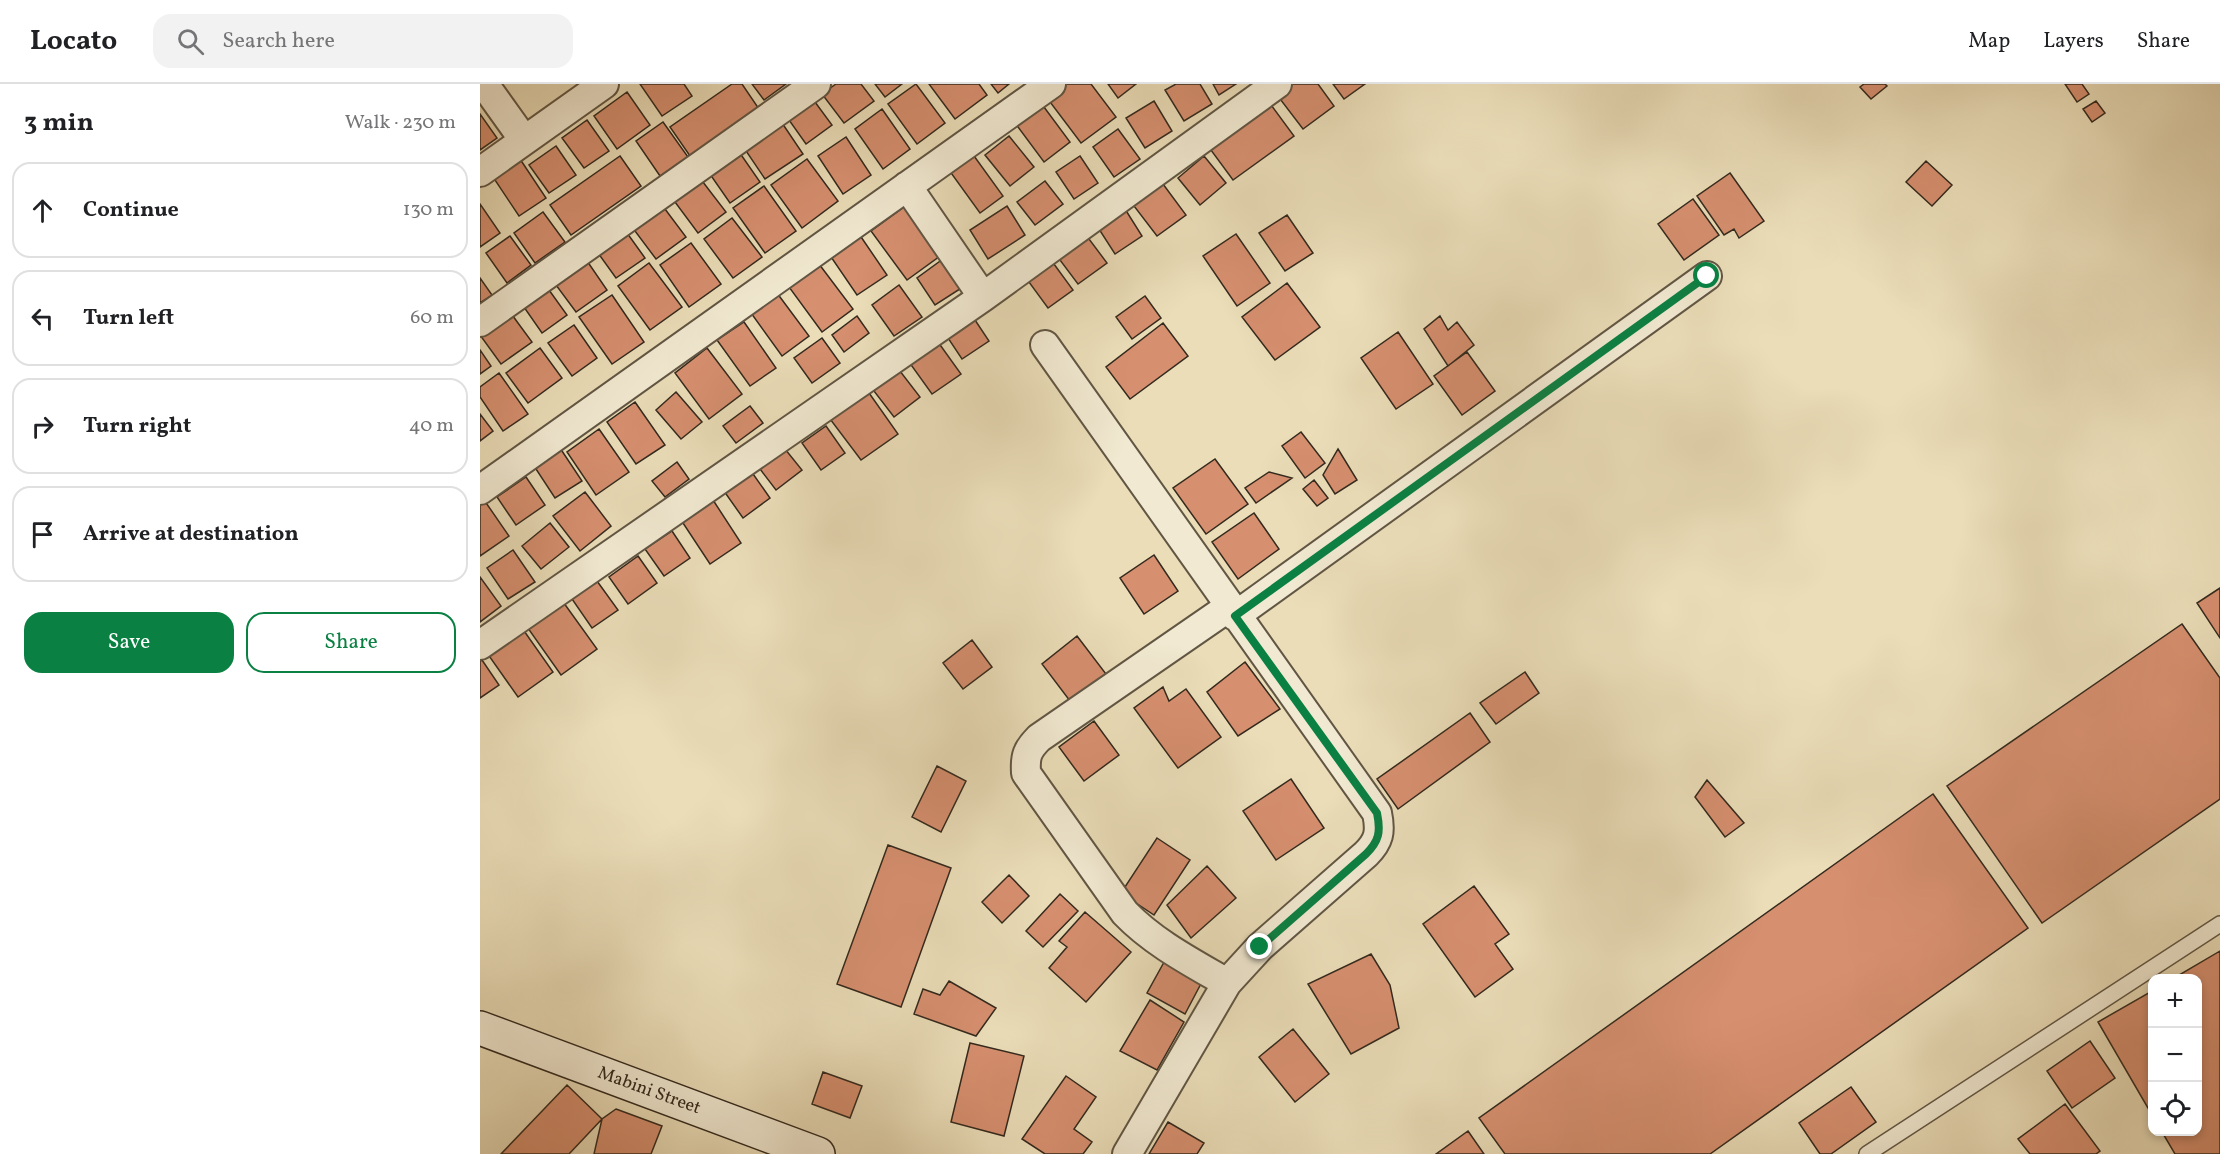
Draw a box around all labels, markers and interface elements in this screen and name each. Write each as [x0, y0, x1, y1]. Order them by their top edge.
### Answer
search box [153, 14, 573, 68]
text: Locato [30, 22, 117, 61]
icon: search [174, 25, 207, 58]
text: Search here [222, 26, 335, 57]
text: Map [1968, 27, 2010, 56]
text: Layers [2043, 27, 2104, 56]
text: Share [2137, 27, 2190, 56]
text: 3 min [24, 105, 94, 141]
text: Walk · 230 m [345, 109, 456, 137]
icon: ahead [26, 194, 59, 227]
text: Continue [83, 195, 179, 226]
text: 130 m [403, 196, 454, 224]
route start [1693, 262, 1719, 288]
icon: left [26, 302, 59, 335]
text: Turn left [83, 303, 174, 334]
text: 60 m [410, 304, 454, 332]
icon: right [26, 410, 59, 443]
text: Turn right [83, 411, 191, 442]
text: 40 m [409, 412, 454, 440]
icon: arrive [26, 518, 59, 551]
text: Arrive at destination [83, 519, 299, 550]
button: Save [24, 612, 234, 673]
button: Share [246, 612, 456, 673]
route end [1246, 933, 1272, 959]
map controls [2148, 974, 2202, 1136]
button: + [2148, 974, 2202, 1028]
button: − [2148, 1028, 2202, 1082]
street label: Mabini Street [594, 1061, 704, 1121]
button: locate [2148, 1082, 2202, 1136]

